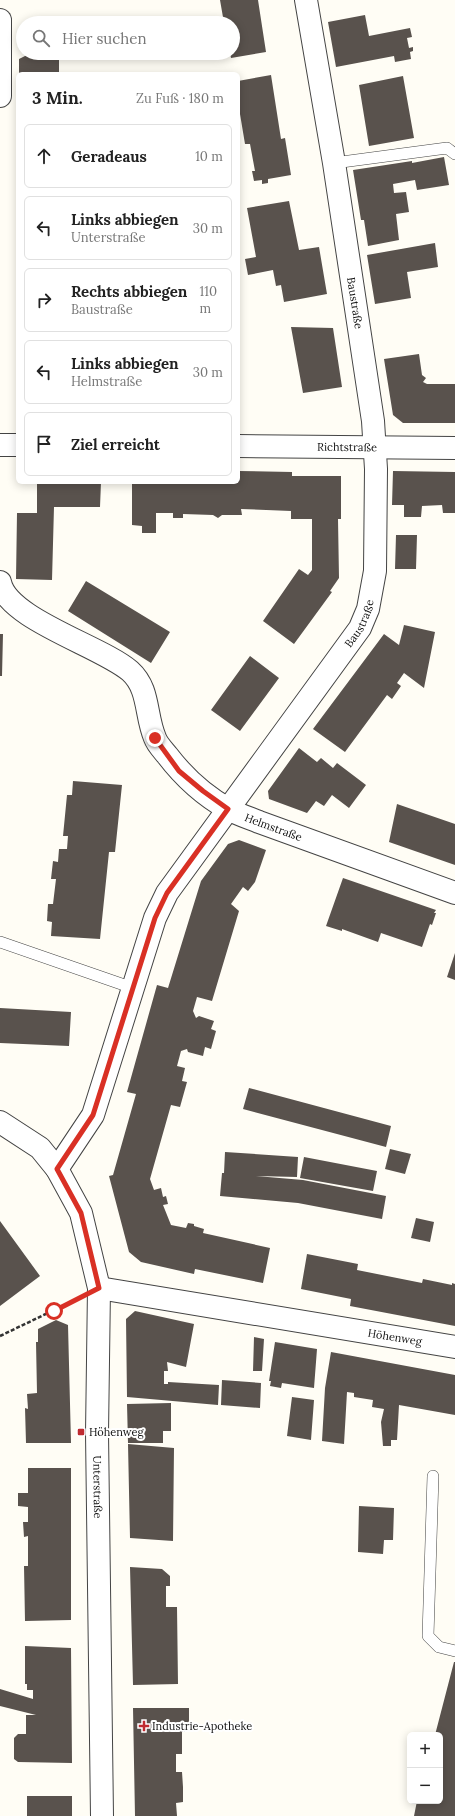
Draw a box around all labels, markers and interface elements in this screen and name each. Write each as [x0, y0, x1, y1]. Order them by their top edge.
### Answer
search box [16, 16, 240, 60]
icon: search [30, 27, 52, 49]
text: Hier suchen [62, 29, 146, 48]
text: 3 Min. [32, 87, 83, 109]
text: Zu Fuß · 180 m [136, 90, 224, 107]
icon: ahead [33, 145, 55, 167]
text: Geradeaus [71, 147, 147, 166]
text: 10 m [195, 148, 223, 165]
text: Links abbiegen [71, 210, 179, 229]
icon: left [33, 217, 55, 239]
text: 30 m [193, 220, 223, 237]
text: Unterstraße [71, 229, 145, 246]
street label: Baustraße [344, 276, 366, 330]
text: Rechts abbiegen [71, 282, 187, 301]
text: 110 m [199, 283, 217, 317]
icon: right [33, 289, 55, 311]
text: Baustraße [71, 301, 133, 318]
text: Links abbiegen [71, 354, 179, 373]
icon: left [33, 361, 55, 383]
text: 30 m [193, 364, 223, 381]
text: Helmstraße [71, 373, 142, 390]
icon: arrive [33, 433, 55, 455]
text: Ziel erreicht [71, 435, 160, 454]
street label: Richtstraße [317, 440, 377, 454]
street label: Baustraße [341, 598, 377, 650]
route end [146, 729, 164, 747]
street label: Helmstraße [243, 810, 304, 844]
route start [45, 1302, 63, 1320]
street label: Höhenweg [367, 1326, 424, 1349]
place label: Höhenweg [89, 1425, 144, 1439]
marker: Höhenweg [76, 1427, 86, 1437]
street label: Unterstraße [90, 1455, 105, 1519]
place label: Industrie-Apotheke [152, 1719, 252, 1733]
marker: Industrie-Apotheke [139, 1721, 149, 1731]
map controls [407, 1732, 443, 1804]
button: + [407, 1732, 443, 1768]
button: − [407, 1768, 443, 1804]

